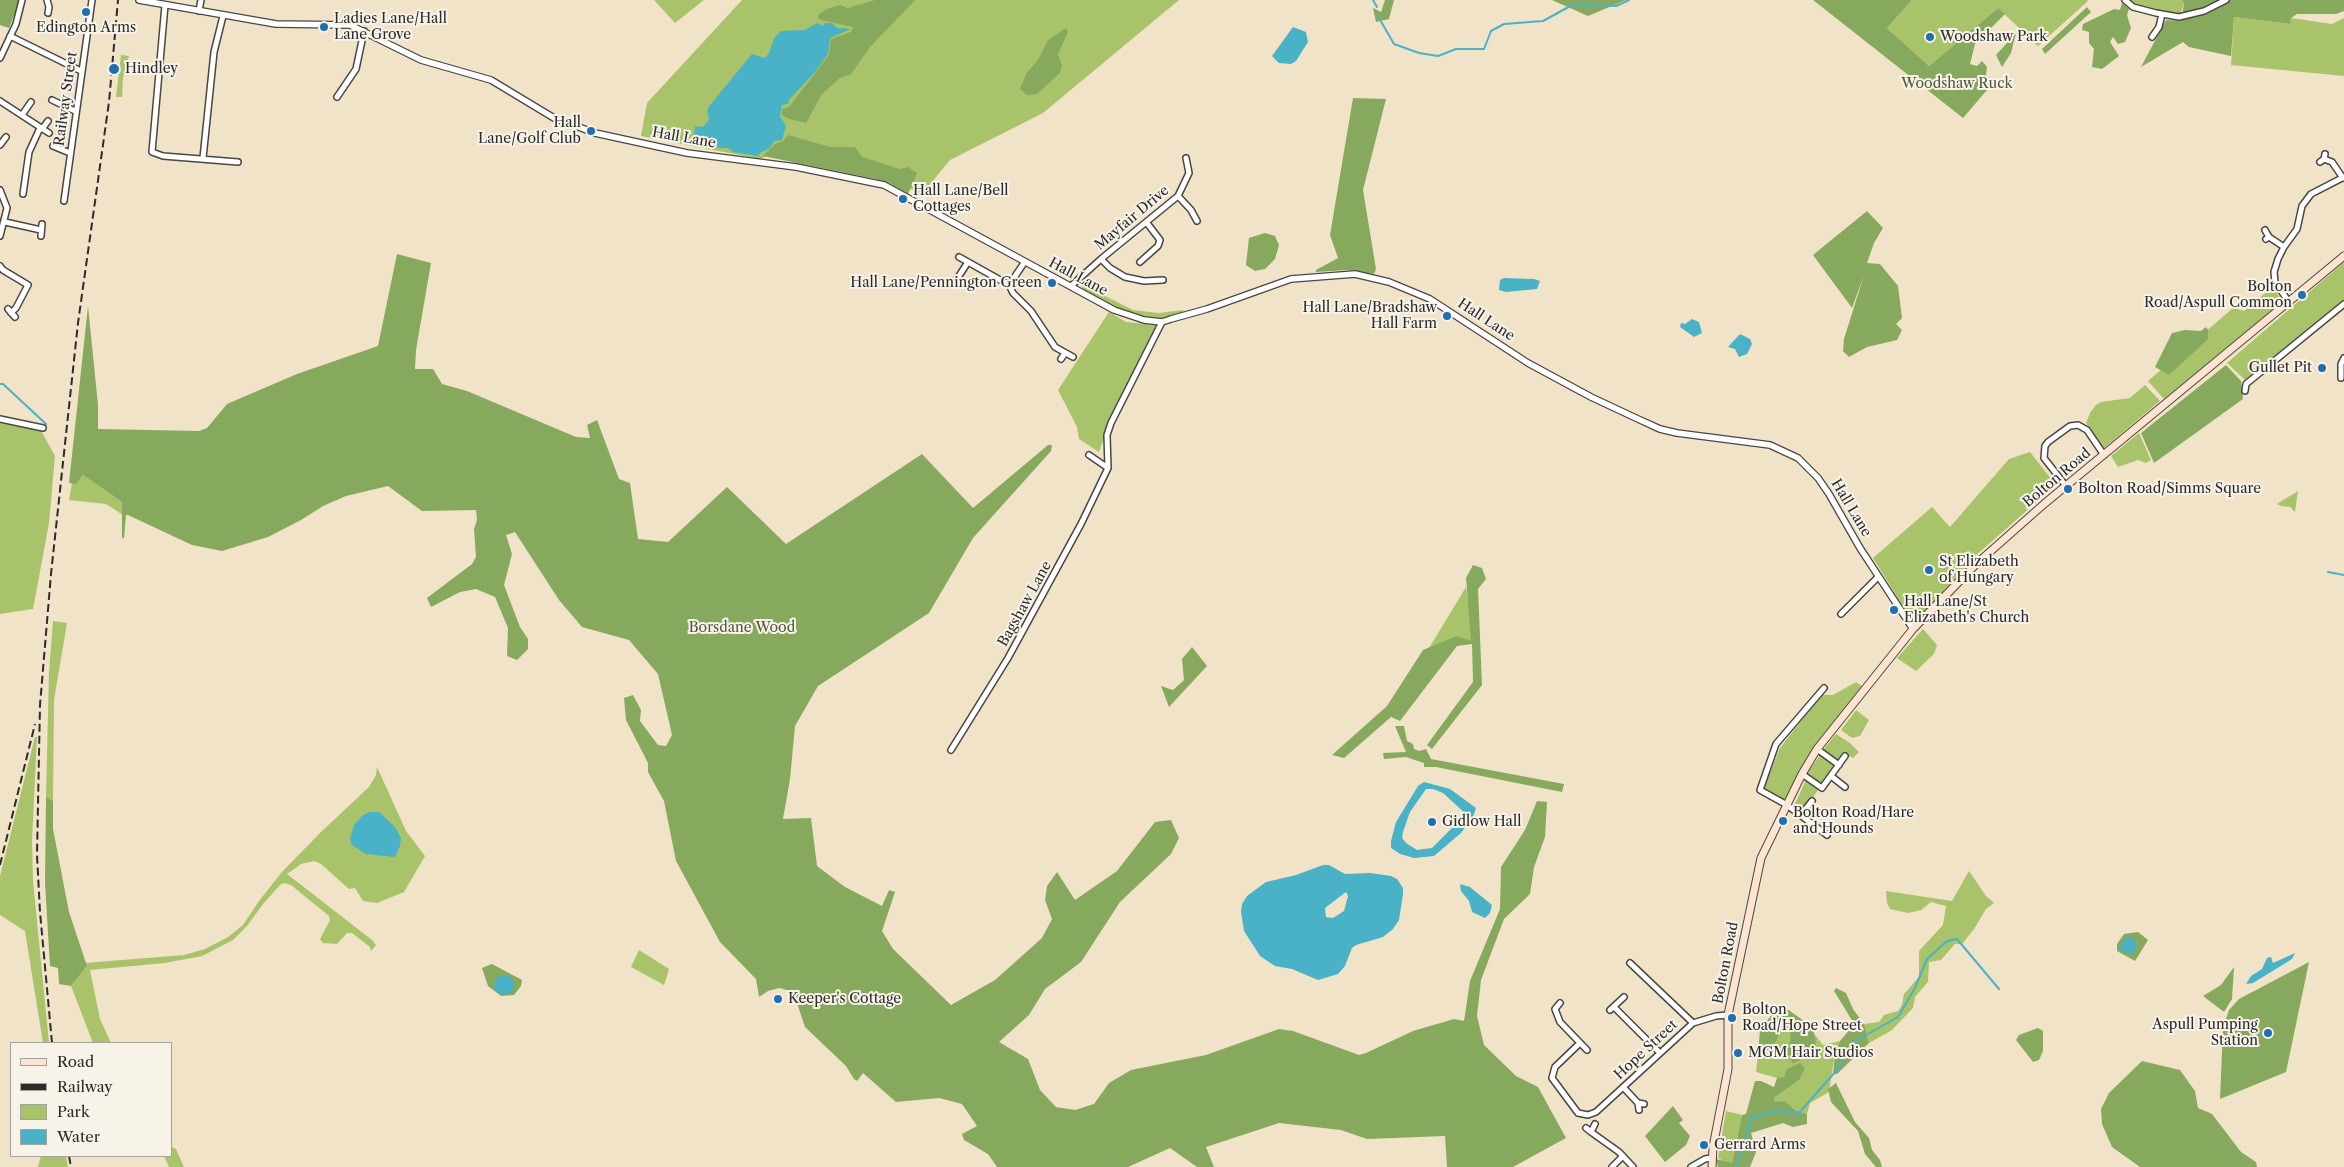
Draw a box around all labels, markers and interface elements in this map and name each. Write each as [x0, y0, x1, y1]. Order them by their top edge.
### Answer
marker: Edington Arms [80, 6, 92, 18]
place label: Ladies Lane/Hall Lane Grove [334, 11, 447, 44]
place label: Edington Arms [36, 20, 136, 36]
marker: Ladies Lane/Hall Lane Grove [318, 21, 330, 33]
place label: Woodshaw Park [1940, 29, 2047, 45]
marker: Woodshaw Park [1924, 31, 1936, 43]
street label: Railway Street [51, 51, 81, 147]
place label: Hindley [125, 61, 178, 77]
marker: Hindley [107, 62, 121, 76]
park label: Woodshaw Ruck [1901, 76, 2013, 92]
place label: Hall Lane/Golf Club [478, 115, 581, 148]
street label: Hall Lane [651, 124, 717, 152]
marker: Hall Lane/Golf Club [585, 125, 597, 137]
street label: Mayfair Drive [1092, 182, 1172, 254]
place label: Hall Lane/Bell Cottages [913, 183, 1008, 216]
marker: Hall Lane/Bell Cottages [897, 193, 909, 205]
street label: Hall Lane [1046, 254, 1110, 300]
place label: Hall Lane/Pennington Green [850, 275, 1042, 291]
marker: Hall Lane/Pennington Green [1046, 277, 1058, 289]
place label: Bolton Road/Aspull Common [2144, 279, 2292, 312]
marker: Bolton Road/Aspull Common [2296, 289, 2308, 301]
street label: Hall Lane [1454, 295, 1518, 345]
place label: Hall Lane/Bradshaw Hall Farm [1303, 300, 1437, 332]
marker: Hall Lane/Bradshaw Hall Farm [1441, 310, 1453, 322]
place label: Gullet Pit [2249, 360, 2312, 376]
marker: Gullet Pit [2316, 362, 2328, 374]
street label: Bolton Road [2020, 445, 2094, 511]
street label: Hall Lane [1827, 476, 1875, 540]
place label: Bolton Road/Simms Square [2078, 481, 2261, 497]
marker: Bolton Road/Simms Square [2062, 483, 2074, 495]
place label: St Elizabeth of Hungary [1939, 554, 2019, 586]
street label: Bagshaw Lane [995, 558, 1055, 650]
marker: St Elizabeth of Hungary [1923, 564, 1935, 576]
place label: Hall Lane/St Elizabeth's Church [1904, 594, 2029, 626]
marker: Hall Lane/St Elizabeth's Church [1888, 604, 1900, 616]
park label: Borsdane Wood [689, 620, 795, 636]
place label: Bolton Road/Hare and Hounds [1793, 805, 1914, 838]
place label: Gidlow Hall [1442, 814, 1521, 830]
marker: Bolton Road/Hare and Hounds [1777, 815, 1789, 827]
marker: Gidlow Hall [1426, 816, 1438, 828]
street label: Bolton Road [1710, 921, 1742, 1005]
place label: Keeper's Cottage [788, 991, 901, 1007]
marker: Keeper's Cottage [772, 993, 784, 1005]
place label: Bolton Road/Hope Street [1742, 1002, 1862, 1034]
marker: Bolton Road/Hope Street [1726, 1012, 1738, 1024]
street label: Hope Street [1611, 1017, 1681, 1083]
place label: Aspull Pumping Station [2152, 1017, 2258, 1050]
marker: Aspull Pumping Station [2262, 1027, 2274, 1039]
legend [10, 1042, 172, 1157]
place label: MGM Hair Studios [1748, 1045, 1874, 1061]
marker: MGM Hair Studios [1732, 1047, 1744, 1059]
text: Road [57, 1052, 94, 1071]
text: Railway [57, 1077, 113, 1096]
text: Park [57, 1102, 90, 1121]
text: Water [57, 1127, 100, 1146]
place label: Gerrard Arms [1714, 1137, 1806, 1153]
marker: Gerrard Arms [1698, 1139, 1710, 1151]

